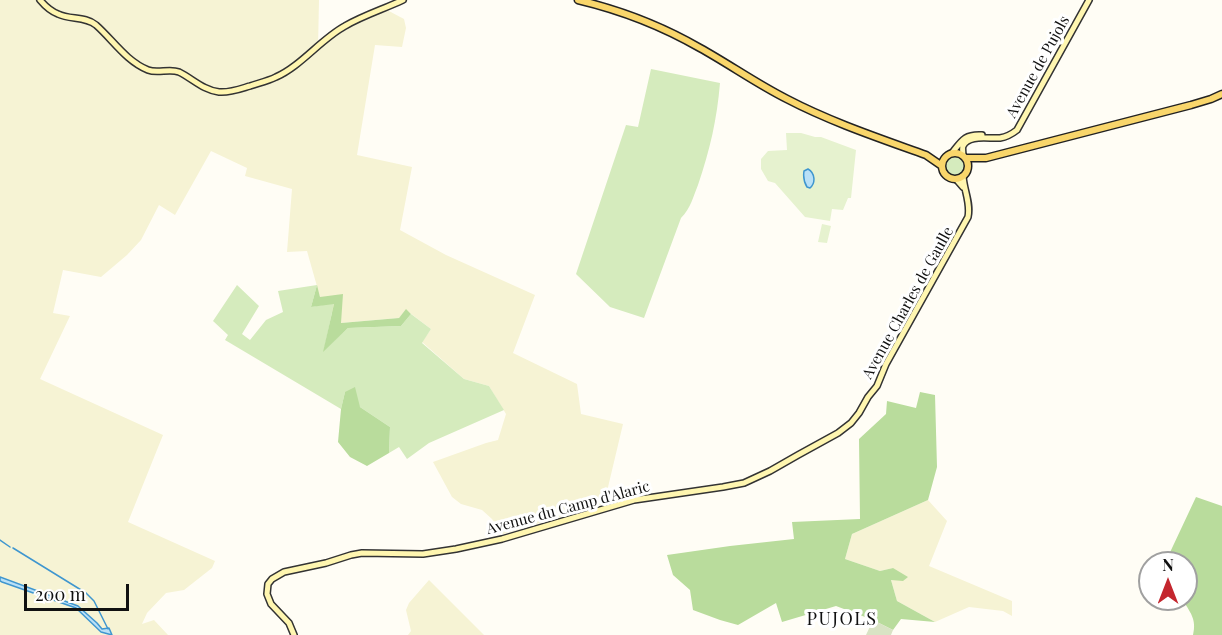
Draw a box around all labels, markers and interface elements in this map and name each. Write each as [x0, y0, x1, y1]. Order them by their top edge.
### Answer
street label: Avenue de Pujols [1003, 13, 1073, 121]
street label: Avenue Charles de Gaulle [859, 224, 957, 382]
street label: Avenue du Camp d'Alaric [484, 478, 652, 538]
north arrow [1138, 551, 1198, 611]
text: N [1162, 554, 1174, 575]
scale bar [27, 572, 132, 610]
text: 200 m [35, 582, 86, 606]
district label: PUJOLS [806, 608, 878, 630]

